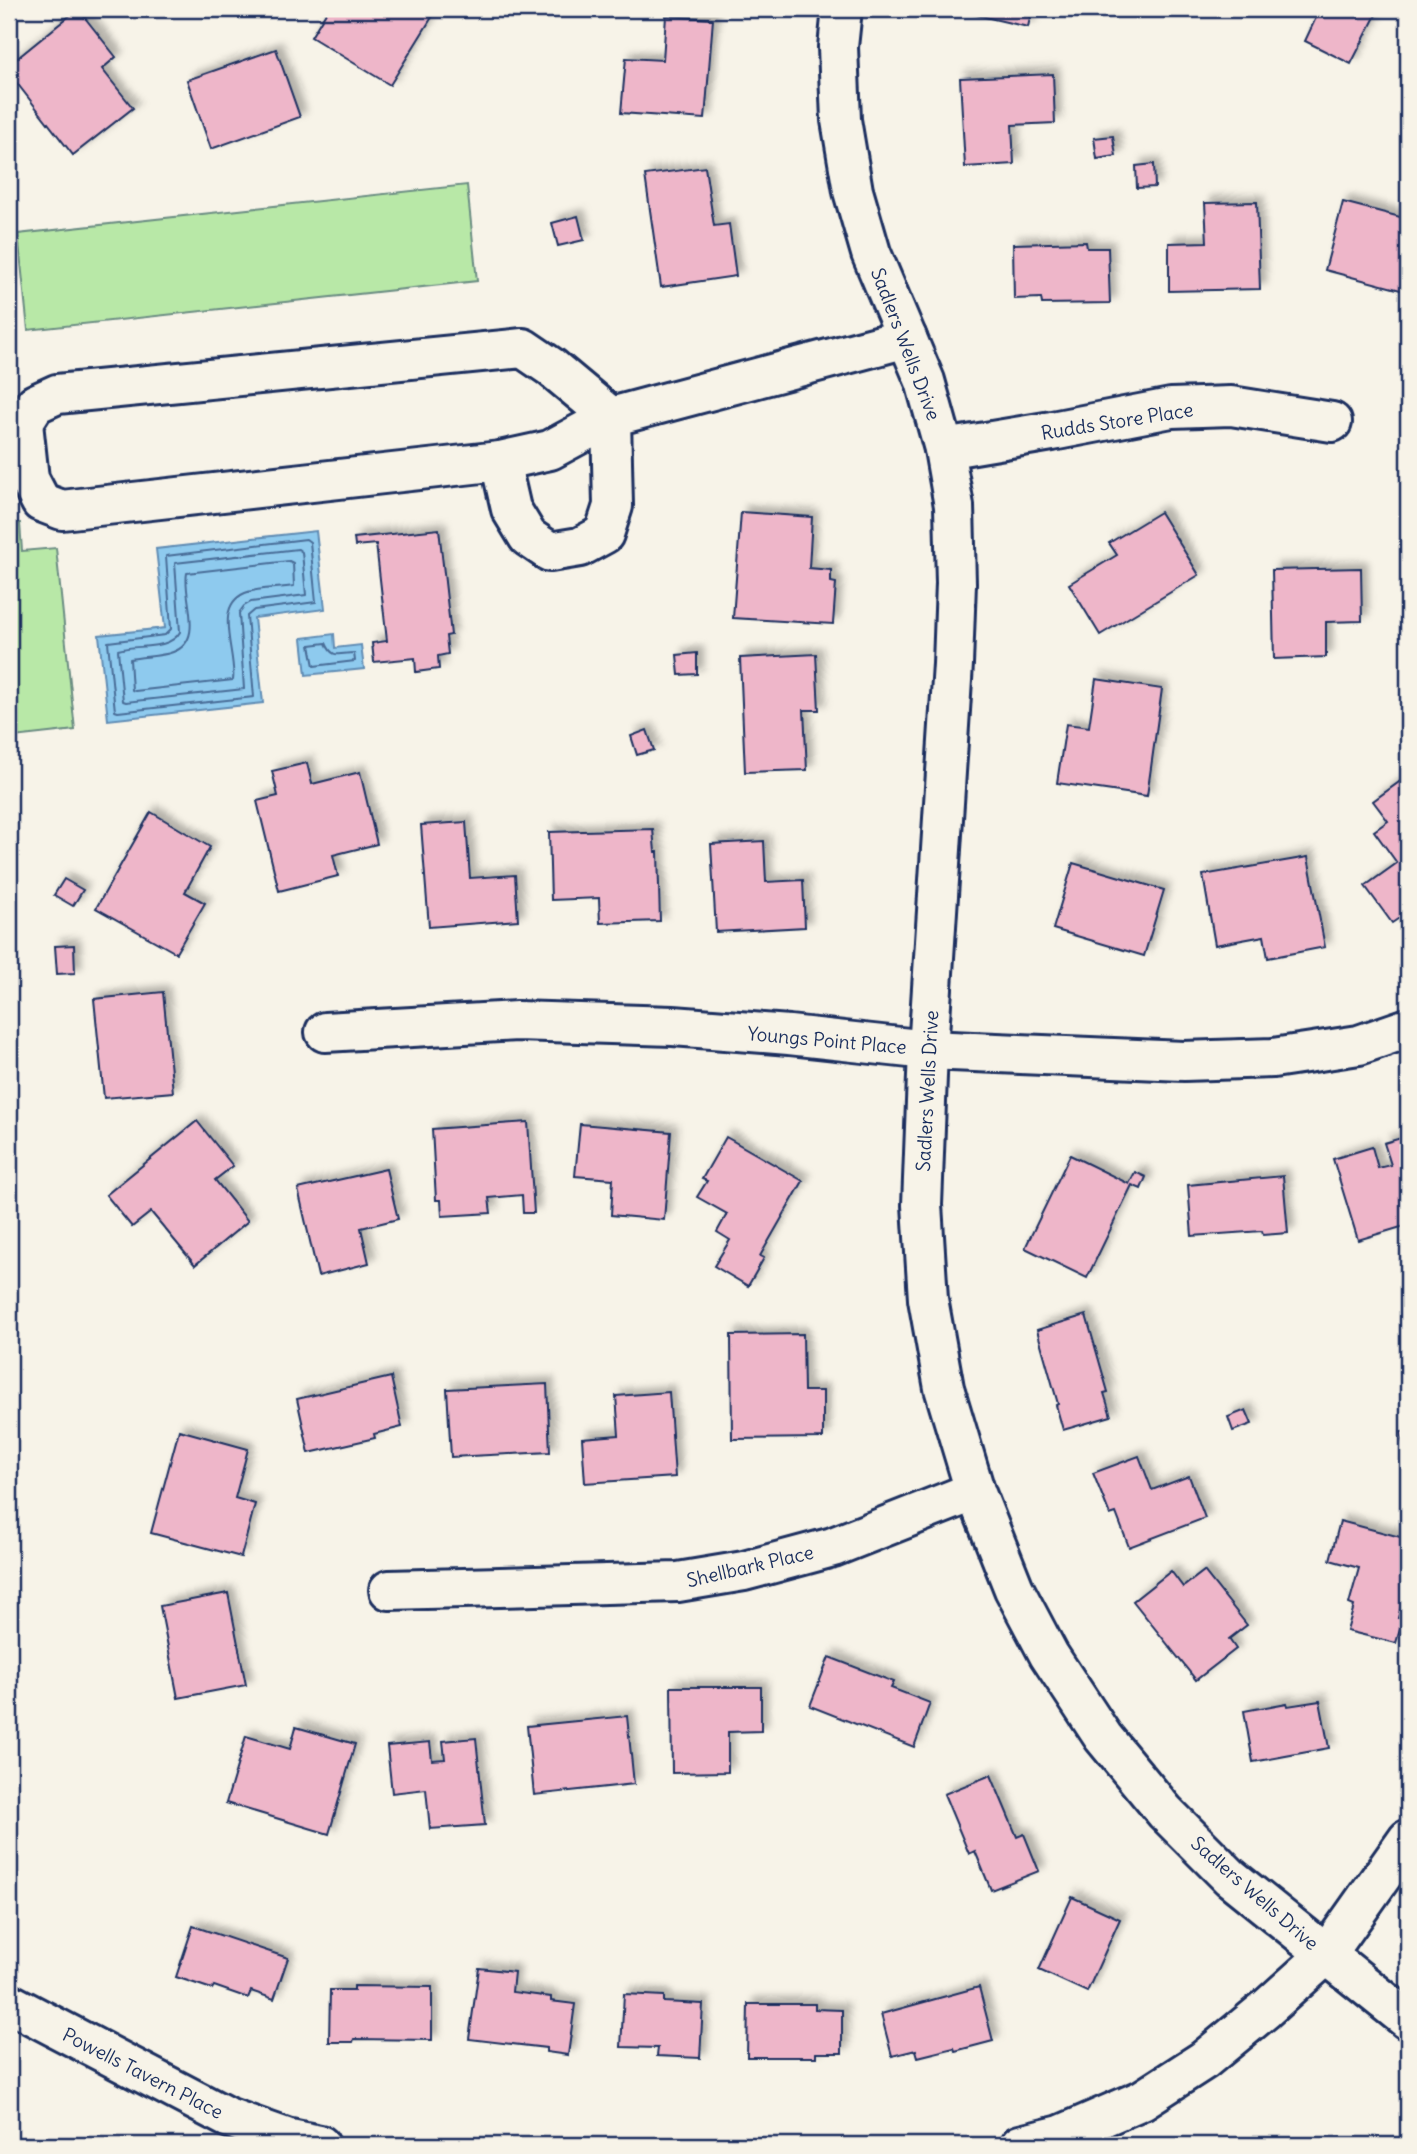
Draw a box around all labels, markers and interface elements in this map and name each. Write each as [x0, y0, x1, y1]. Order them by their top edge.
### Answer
street label: Sadlers Wells Drive [866, 264, 946, 424]
street label: Rudds Store Place [1039, 397, 1195, 445]
street label: Sadlers Wells Drive [911, 1010, 943, 1172]
street label: Youngs Point Place [746, 1021, 908, 1059]
street label: Shellbark Place [684, 1540, 816, 1592]
street label: Sadlers Wells Drive [1186, 1831, 1324, 1955]
street label: Powells Tavern Place [59, 2022, 227, 2124]

